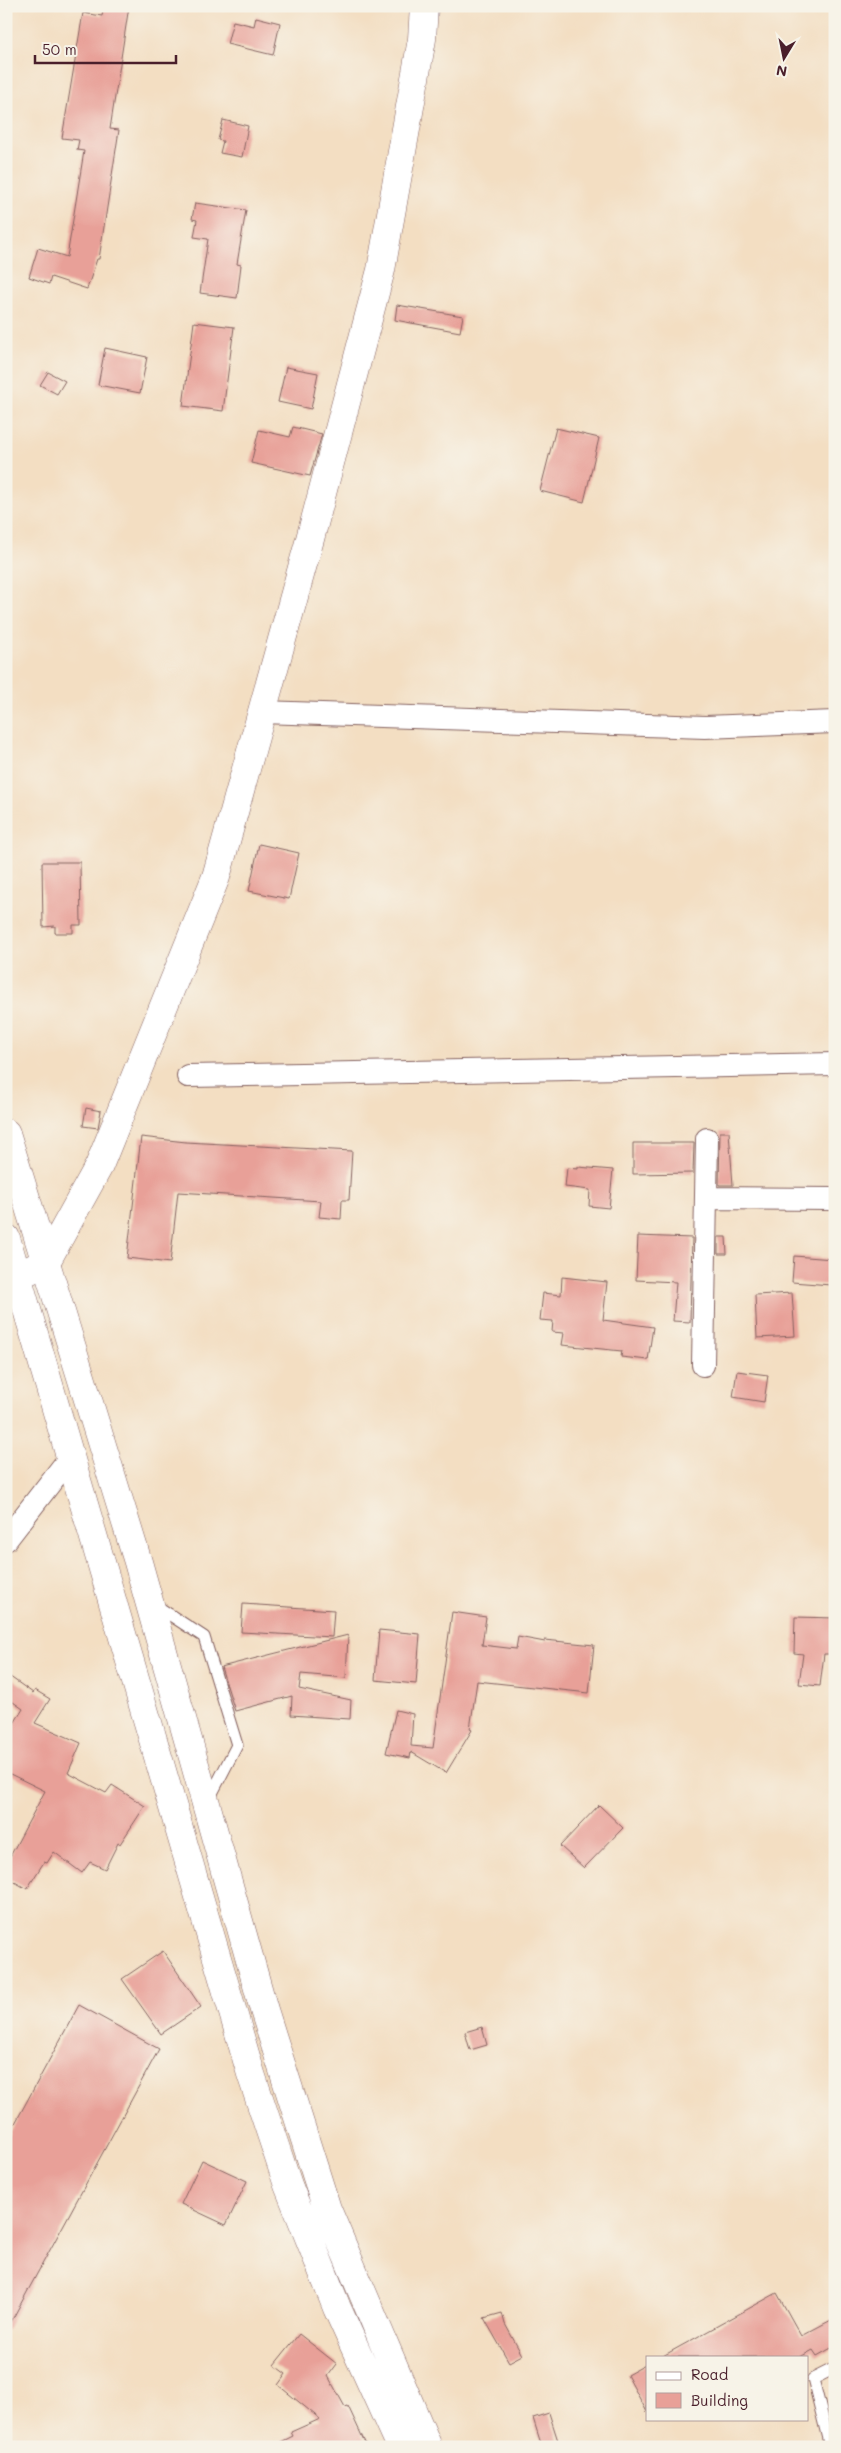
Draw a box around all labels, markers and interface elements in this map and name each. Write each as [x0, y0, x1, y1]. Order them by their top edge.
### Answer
scale bar [35, 32, 176, 64]
north arrow [758, 32, 808, 82]
text: 50 m [42, 39, 77, 59]
text: N [775, 61, 789, 82]
legend [646, 2356, 808, 2420]
text: Road [691, 2364, 728, 2384]
text: Building [691, 2390, 748, 2410]

